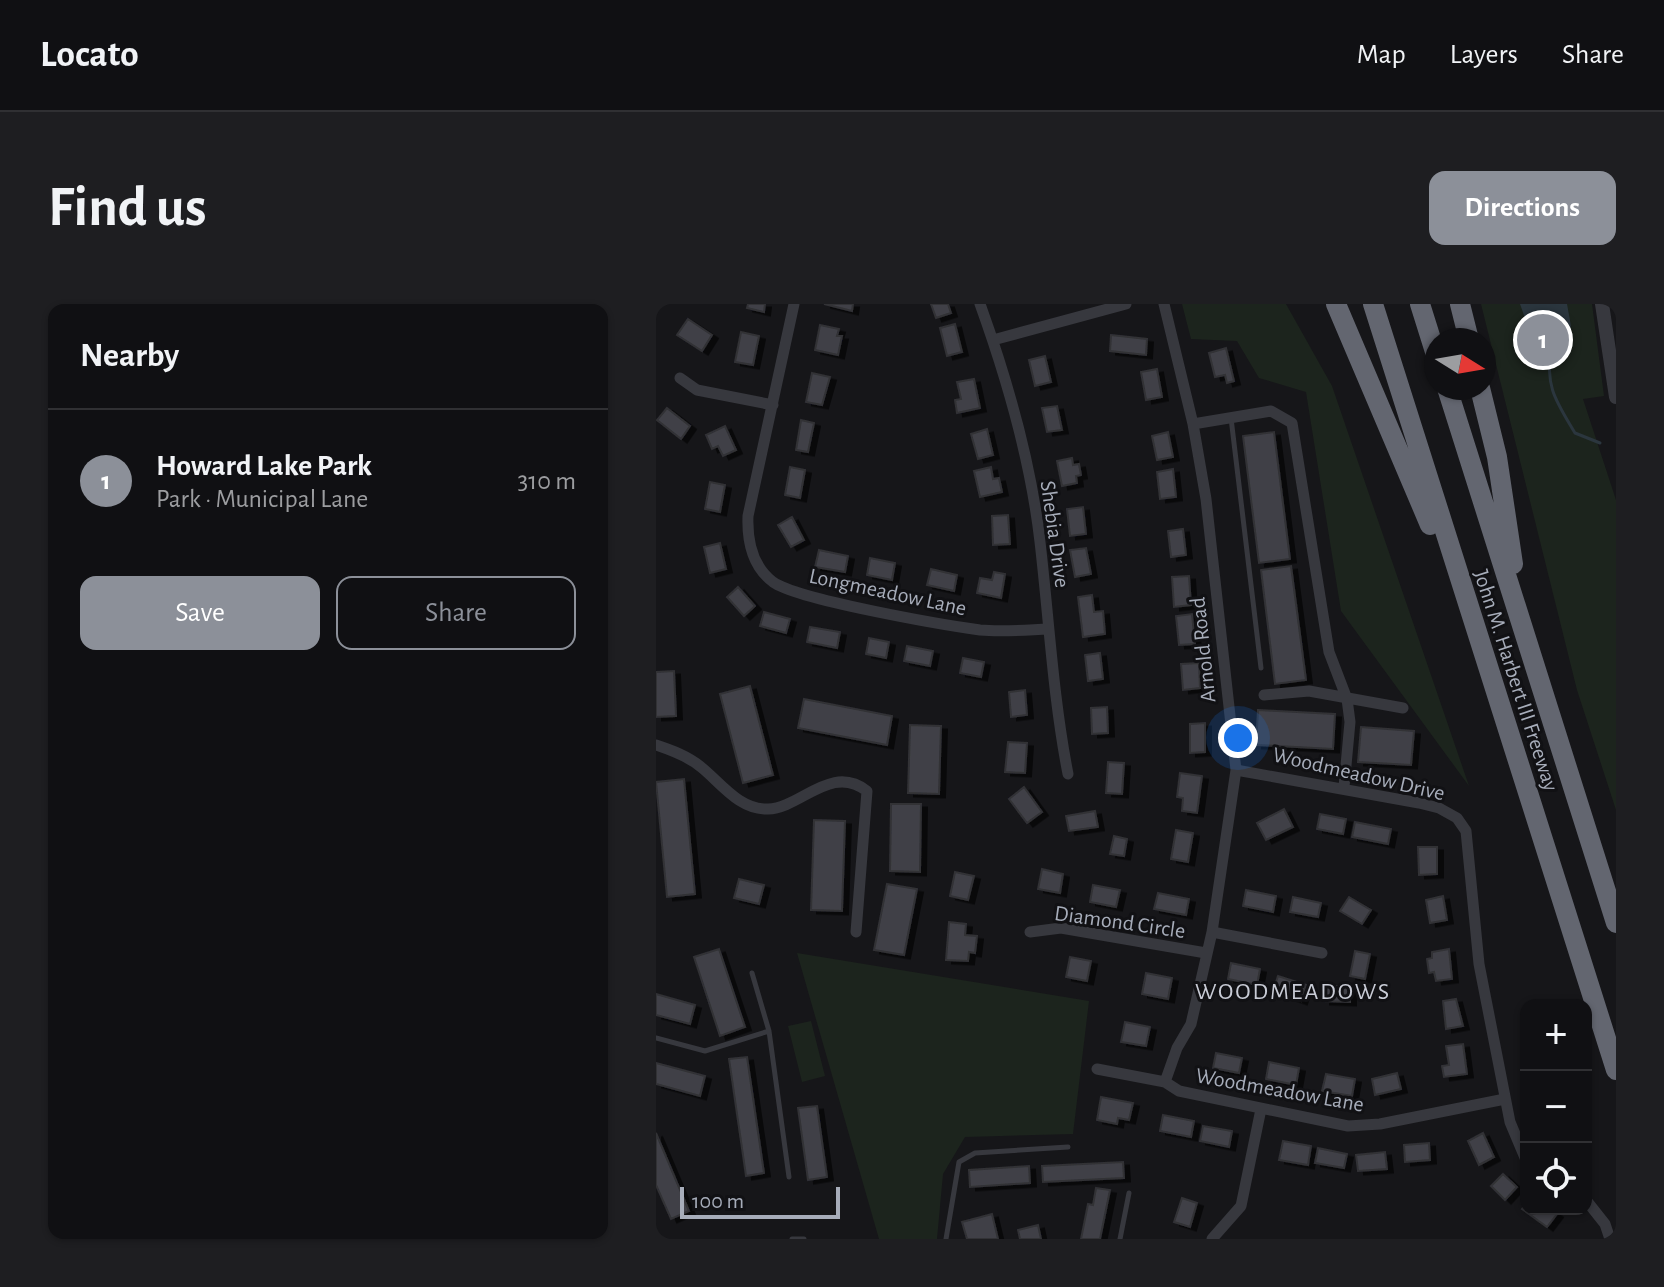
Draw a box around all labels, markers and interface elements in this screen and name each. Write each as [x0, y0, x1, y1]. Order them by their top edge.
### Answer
text: Locato [40, 36, 139, 74]
text: Map [1357, 41, 1406, 69]
text: Layers [1450, 41, 1518, 69]
text: Share [1562, 41, 1624, 69]
button: Directions [1429, 171, 1616, 245]
text: Find us [48, 180, 206, 236]
pin: 1 [1517, 310, 1569, 370]
north arrow [1424, 328, 1496, 400]
text: Nearby [80, 339, 179, 373]
text: Howard Lake Park [156, 451, 372, 481]
text: 1 [101, 468, 111, 494]
text: 310 m [518, 468, 576, 494]
street label: Shebia Drive [1037, 479, 1073, 589]
text: Park · Municipal Lane [156, 486, 368, 512]
street label: Longmeadow Lane [807, 565, 968, 619]
street label: John M. Harbert III Freeway [1470, 567, 1562, 794]
button: Save [80, 576, 320, 650]
button: Share [336, 576, 576, 650]
street label: Arnold Road [1187, 596, 1219, 704]
your location [1218, 718, 1258, 758]
street label: Woodmeadow Drive [1271, 743, 1447, 804]
street label: Diamond Circle [1053, 902, 1187, 942]
district label: WOODMEADOWS [1195, 980, 1391, 1004]
map controls [1520, 999, 1592, 1215]
button: + [1520, 999, 1592, 1071]
street label: Woodmeadow Lane [1194, 1064, 1366, 1116]
button: − [1520, 1071, 1592, 1143]
button: locate [1520, 1143, 1592, 1215]
scale bar [680, 1183, 840, 1219]
text: 100 m [692, 1190, 744, 1212]

